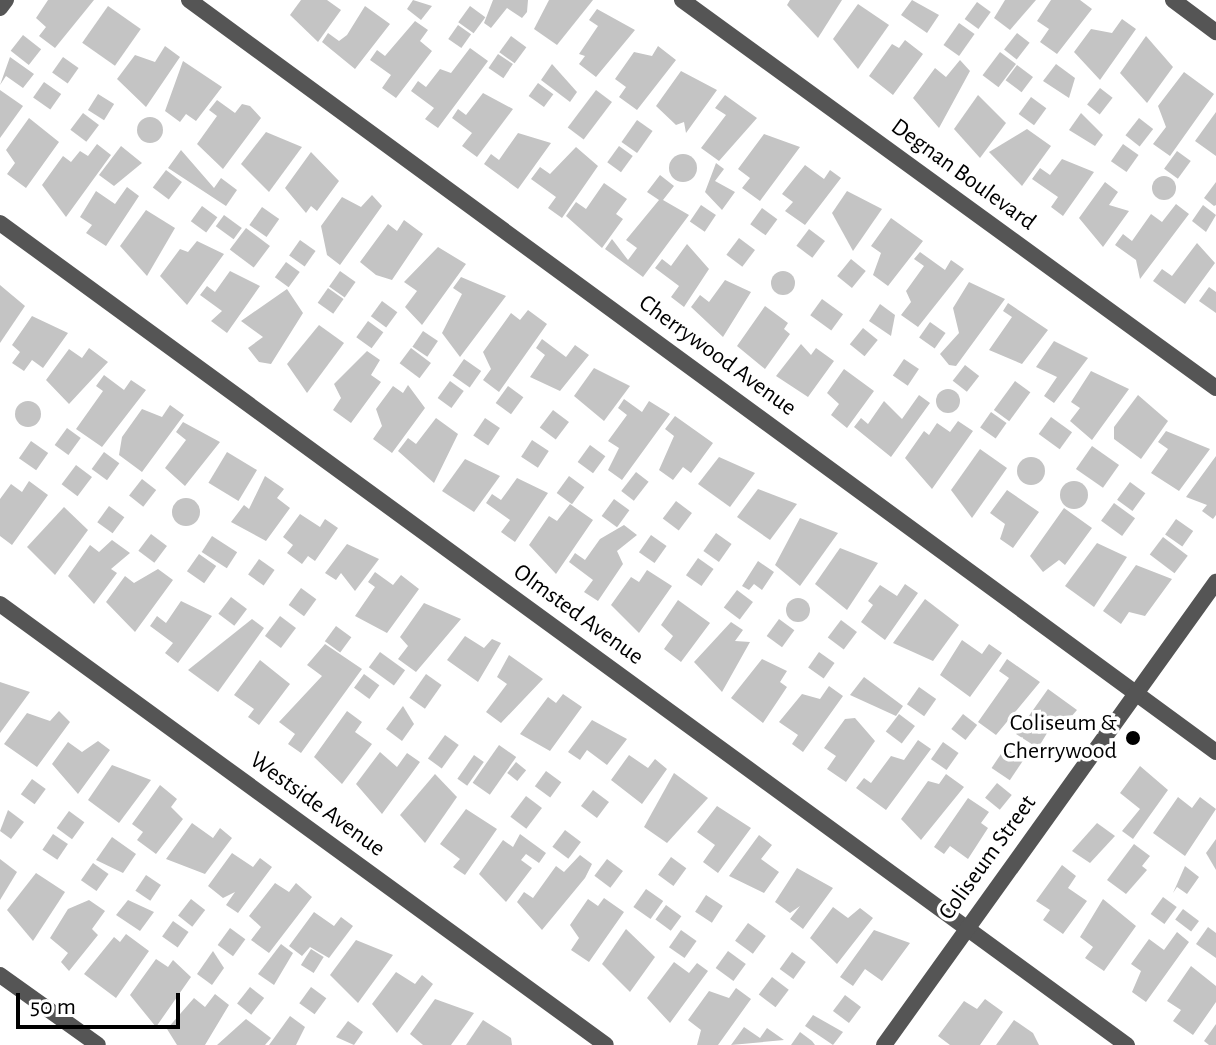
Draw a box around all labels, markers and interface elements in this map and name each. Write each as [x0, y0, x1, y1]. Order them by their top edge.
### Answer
street label: Degnan Boulevard [885, 113, 1041, 237]
street label: Cherrywood Avenue [633, 289, 801, 423]
street label: Olmsted Avenue [507, 558, 649, 672]
place label: Coliseum & Cherrywood [1003, 710, 1117, 766]
marker: Coliseum & Cherrywood [1124, 729, 1142, 747]
street label: Westside Avenue [244, 746, 390, 864]
street label: Coliseum Street [933, 790, 1043, 926]
scale bar [20, 977, 184, 1027]
text: 50 m [30, 995, 76, 1019]

